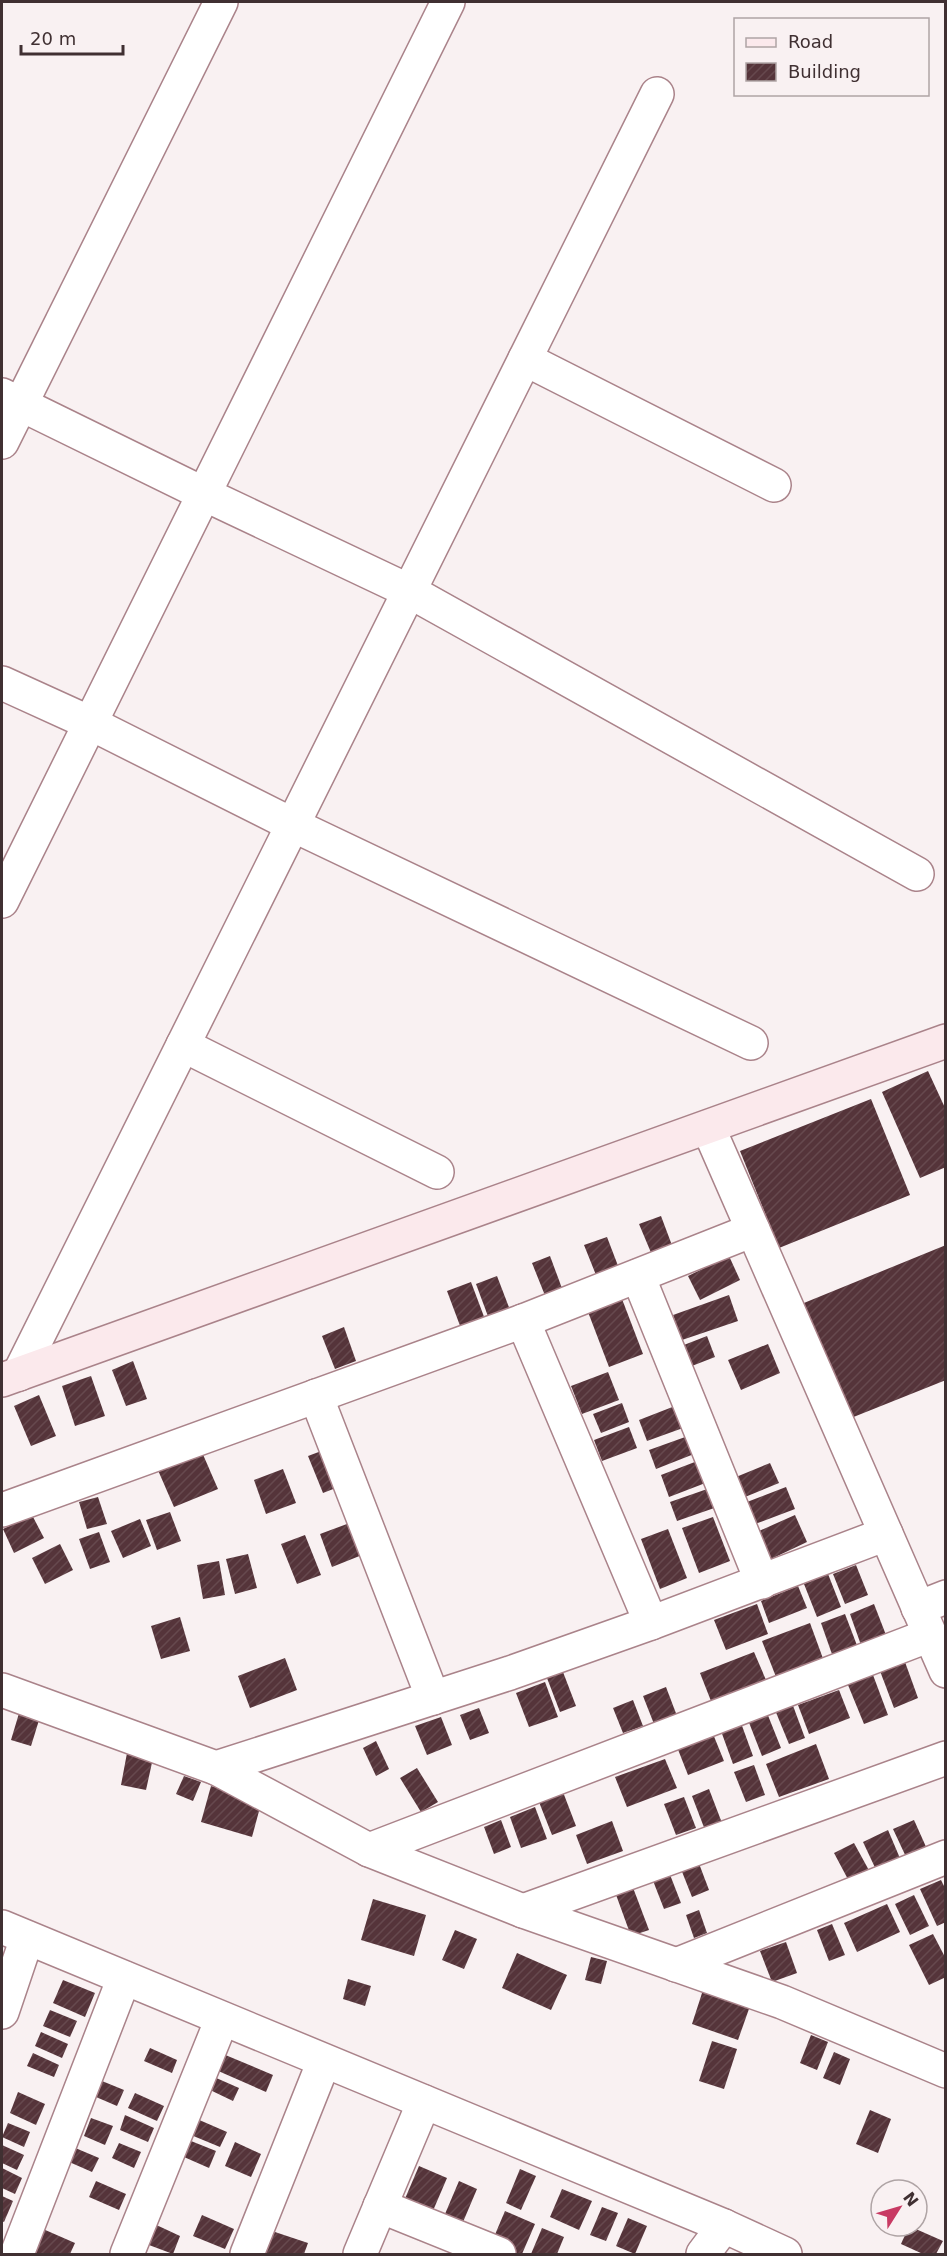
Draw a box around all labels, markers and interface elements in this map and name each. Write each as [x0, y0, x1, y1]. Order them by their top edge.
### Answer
scale bar [21, 18, 123, 56]
legend [734, 18, 929, 96]
text: 20 m [30, 28, 76, 49]
text: Road [788, 31, 833, 52]
text: Building [788, 61, 861, 82]
north arrow [869, 2178, 929, 2238]
text: N [899, 2188, 922, 2210]

